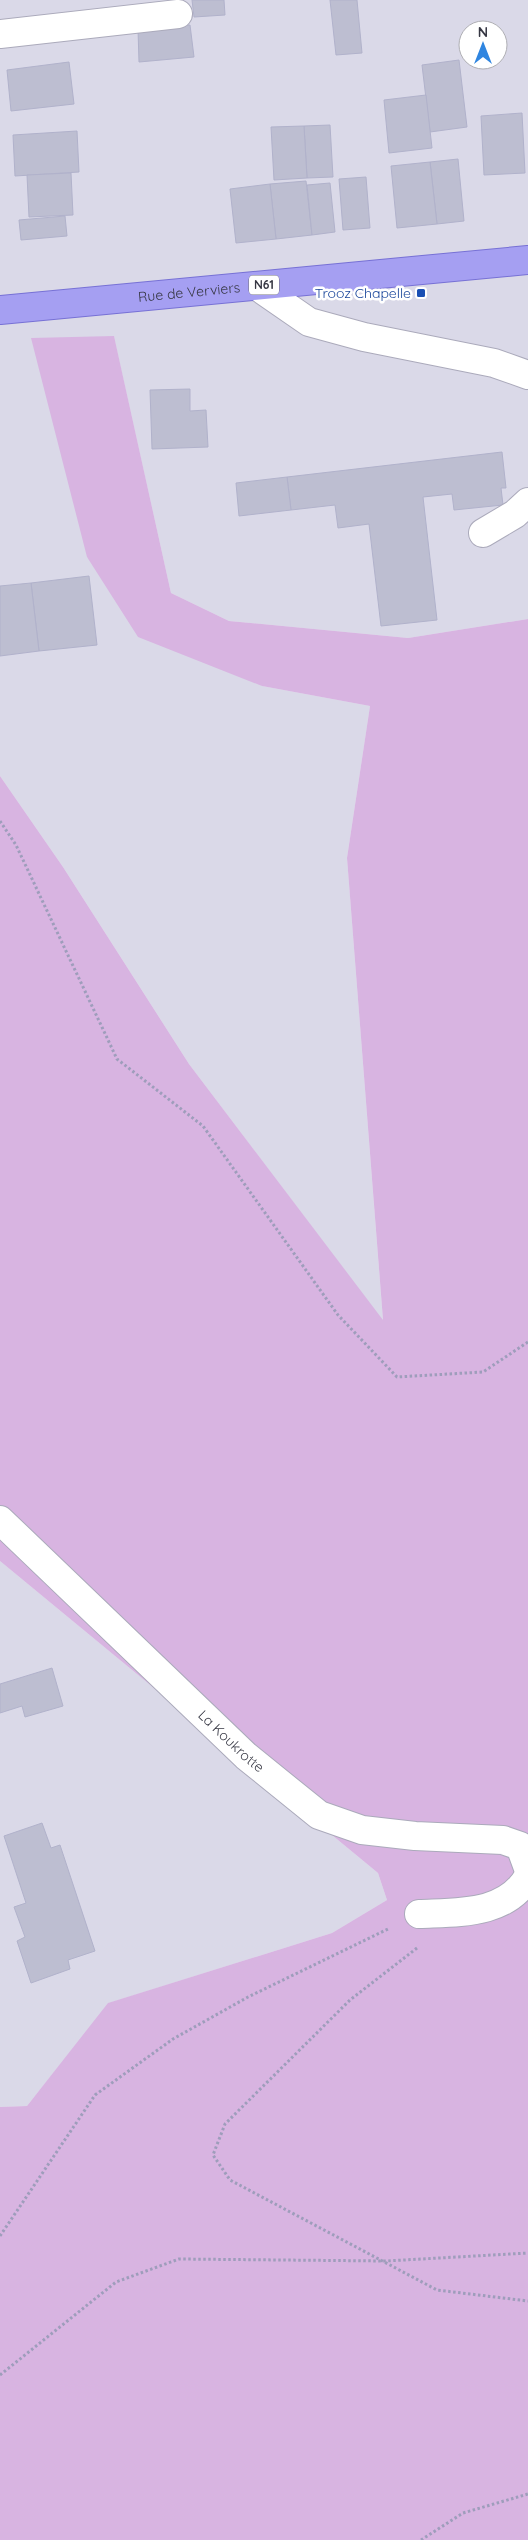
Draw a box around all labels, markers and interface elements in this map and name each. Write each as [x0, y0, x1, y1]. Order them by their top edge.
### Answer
north arrow [458, 20, 508, 70]
text: N [478, 23, 488, 41]
road number: N61 [249, 276, 279, 294]
street label: Rue de Verviers [137, 278, 241, 306]
place label: Trooz Chapelle [315, 284, 411, 302]
marker: Trooz Chapelle [415, 287, 427, 299]
street label: La Koukrotte [194, 1706, 268, 1776]

